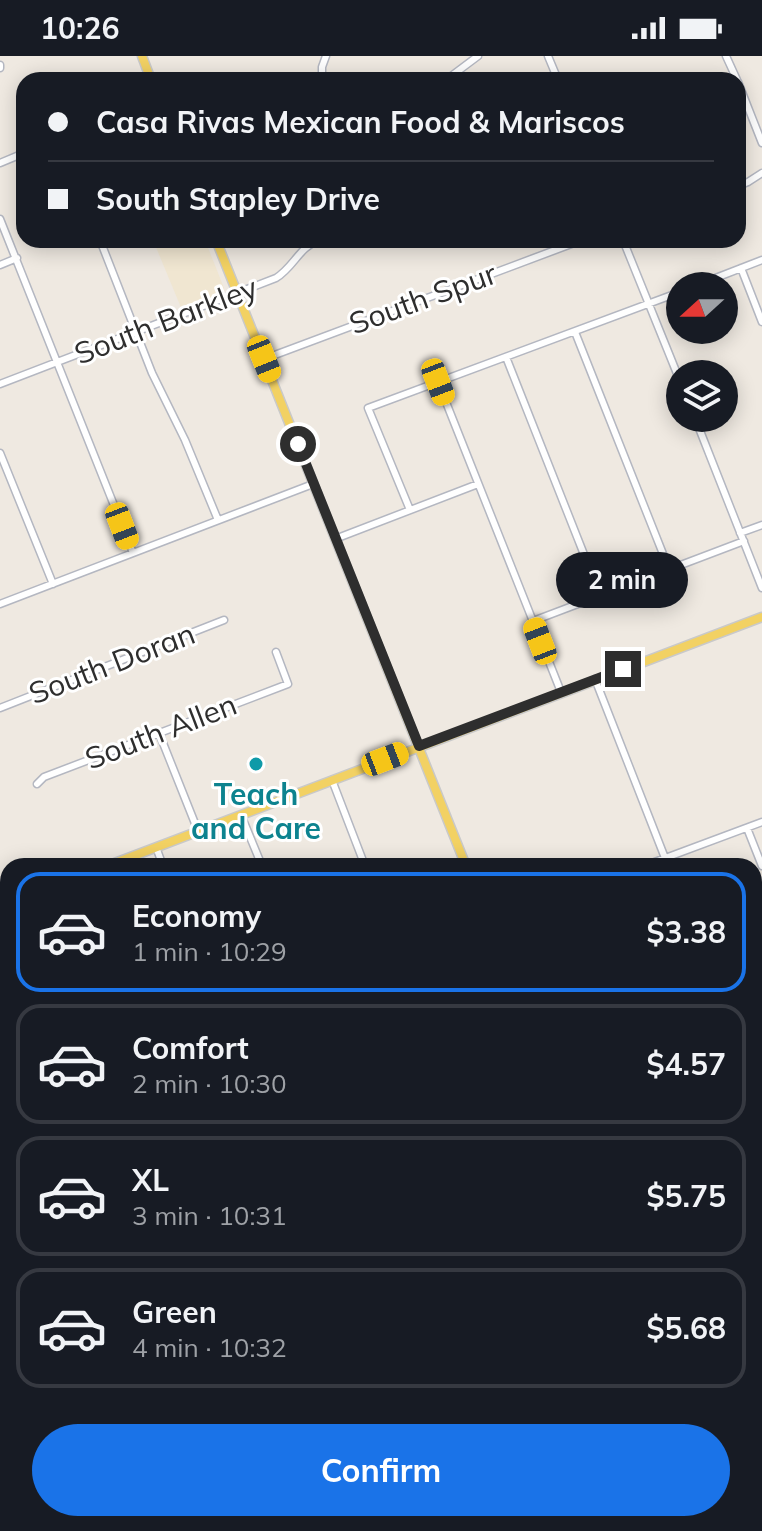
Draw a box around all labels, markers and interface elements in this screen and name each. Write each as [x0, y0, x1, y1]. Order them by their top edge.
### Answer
text: 10:26 [40, 9, 119, 47]
text: Casa Rivas Mexican Food & Mariscos [96, 103, 625, 141]
text: South Stapley Drive [96, 180, 380, 218]
street label: South Spur [344, 254, 502, 342]
street label: South Barkley [69, 268, 263, 372]
north arrow [666, 272, 738, 344]
map controls [666, 272, 738, 432]
car [244, 332, 284, 386]
car [418, 355, 458, 409]
button: layers [666, 360, 738, 432]
route start [280, 426, 316, 462]
car [102, 499, 142, 553]
callout: 2 min [557, 553, 689, 609]
text: 2 min [588, 563, 656, 596]
street label: South Doran [23, 614, 200, 712]
car [520, 614, 560, 668]
route end [605, 651, 641, 687]
street label: South Allen [79, 685, 242, 777]
car [358, 739, 412, 779]
marker: Teach and Care [247, 755, 265, 773]
place label: Teach and Care [191, 775, 321, 847]
icon: car [36, 896, 108, 968]
text: Economy [132, 897, 261, 935]
text: $3.38 [647, 913, 726, 951]
text: 1 min · 10:29 [132, 935, 287, 968]
icon: car [36, 1028, 108, 1100]
text: Comfort [132, 1029, 249, 1067]
text: $4.57 [647, 1045, 726, 1083]
text: 2 min · 10:30 [132, 1067, 287, 1100]
icon: car [36, 1160, 108, 1232]
text: XL [132, 1161, 169, 1199]
text: $5.75 [647, 1177, 726, 1215]
text: 3 min · 10:31 [132, 1199, 287, 1232]
icon: car [36, 1292, 108, 1364]
text: Green [132, 1293, 217, 1331]
text: $5.68 [647, 1309, 726, 1347]
text: 4 min · 10:32 [132, 1331, 287, 1364]
button: Confirm [32, 1424, 730, 1516]

